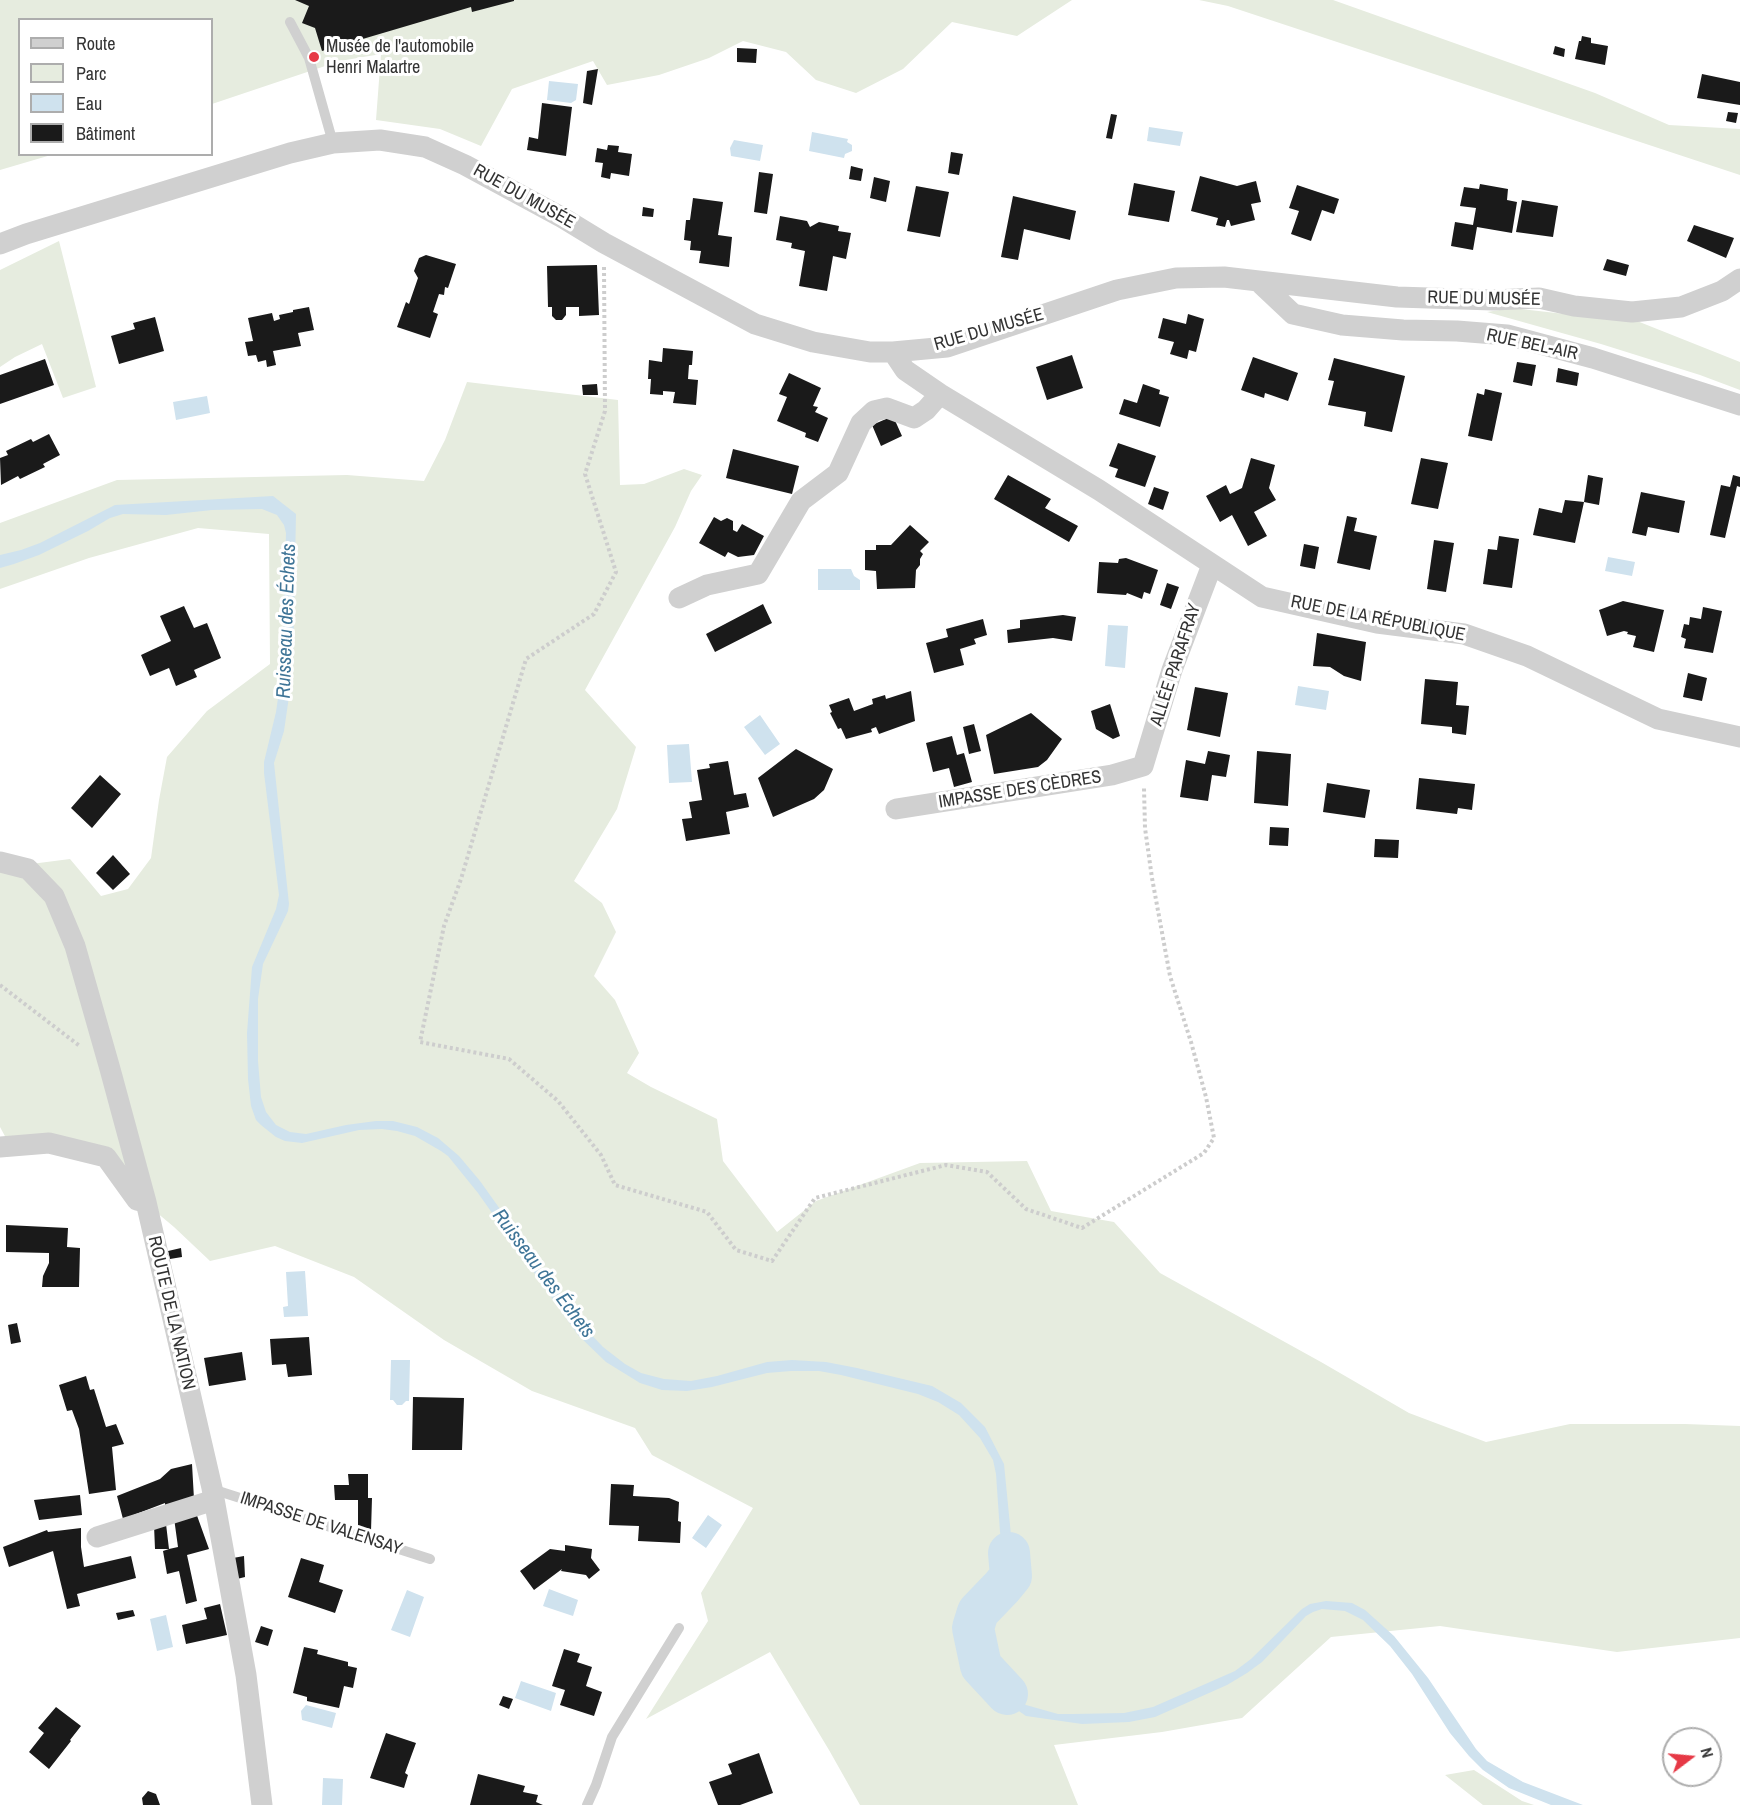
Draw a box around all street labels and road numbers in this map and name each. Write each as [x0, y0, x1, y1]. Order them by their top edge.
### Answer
street label: RUE DU MUSÉE [469, 160, 579, 234]
street label: RUE DU MUSÉE [1427, 287, 1541, 311]
street label: RUE DU MUSÉE [932, 304, 1046, 356]
street label: RUE BEL-AIR [1484, 325, 1580, 365]
street label: RUE DE LA RÉPUBLIQUE [1289, 591, 1467, 647]
street label: ALLÉE PARAFRAY [1146, 601, 1206, 729]
street label: IMPASSE DES CÈDRES [937, 766, 1103, 814]
street label: ROUTE DE LA NATION [143, 1234, 199, 1392]
street label: IMPASSE DE VALENSAY [237, 1488, 405, 1560]

